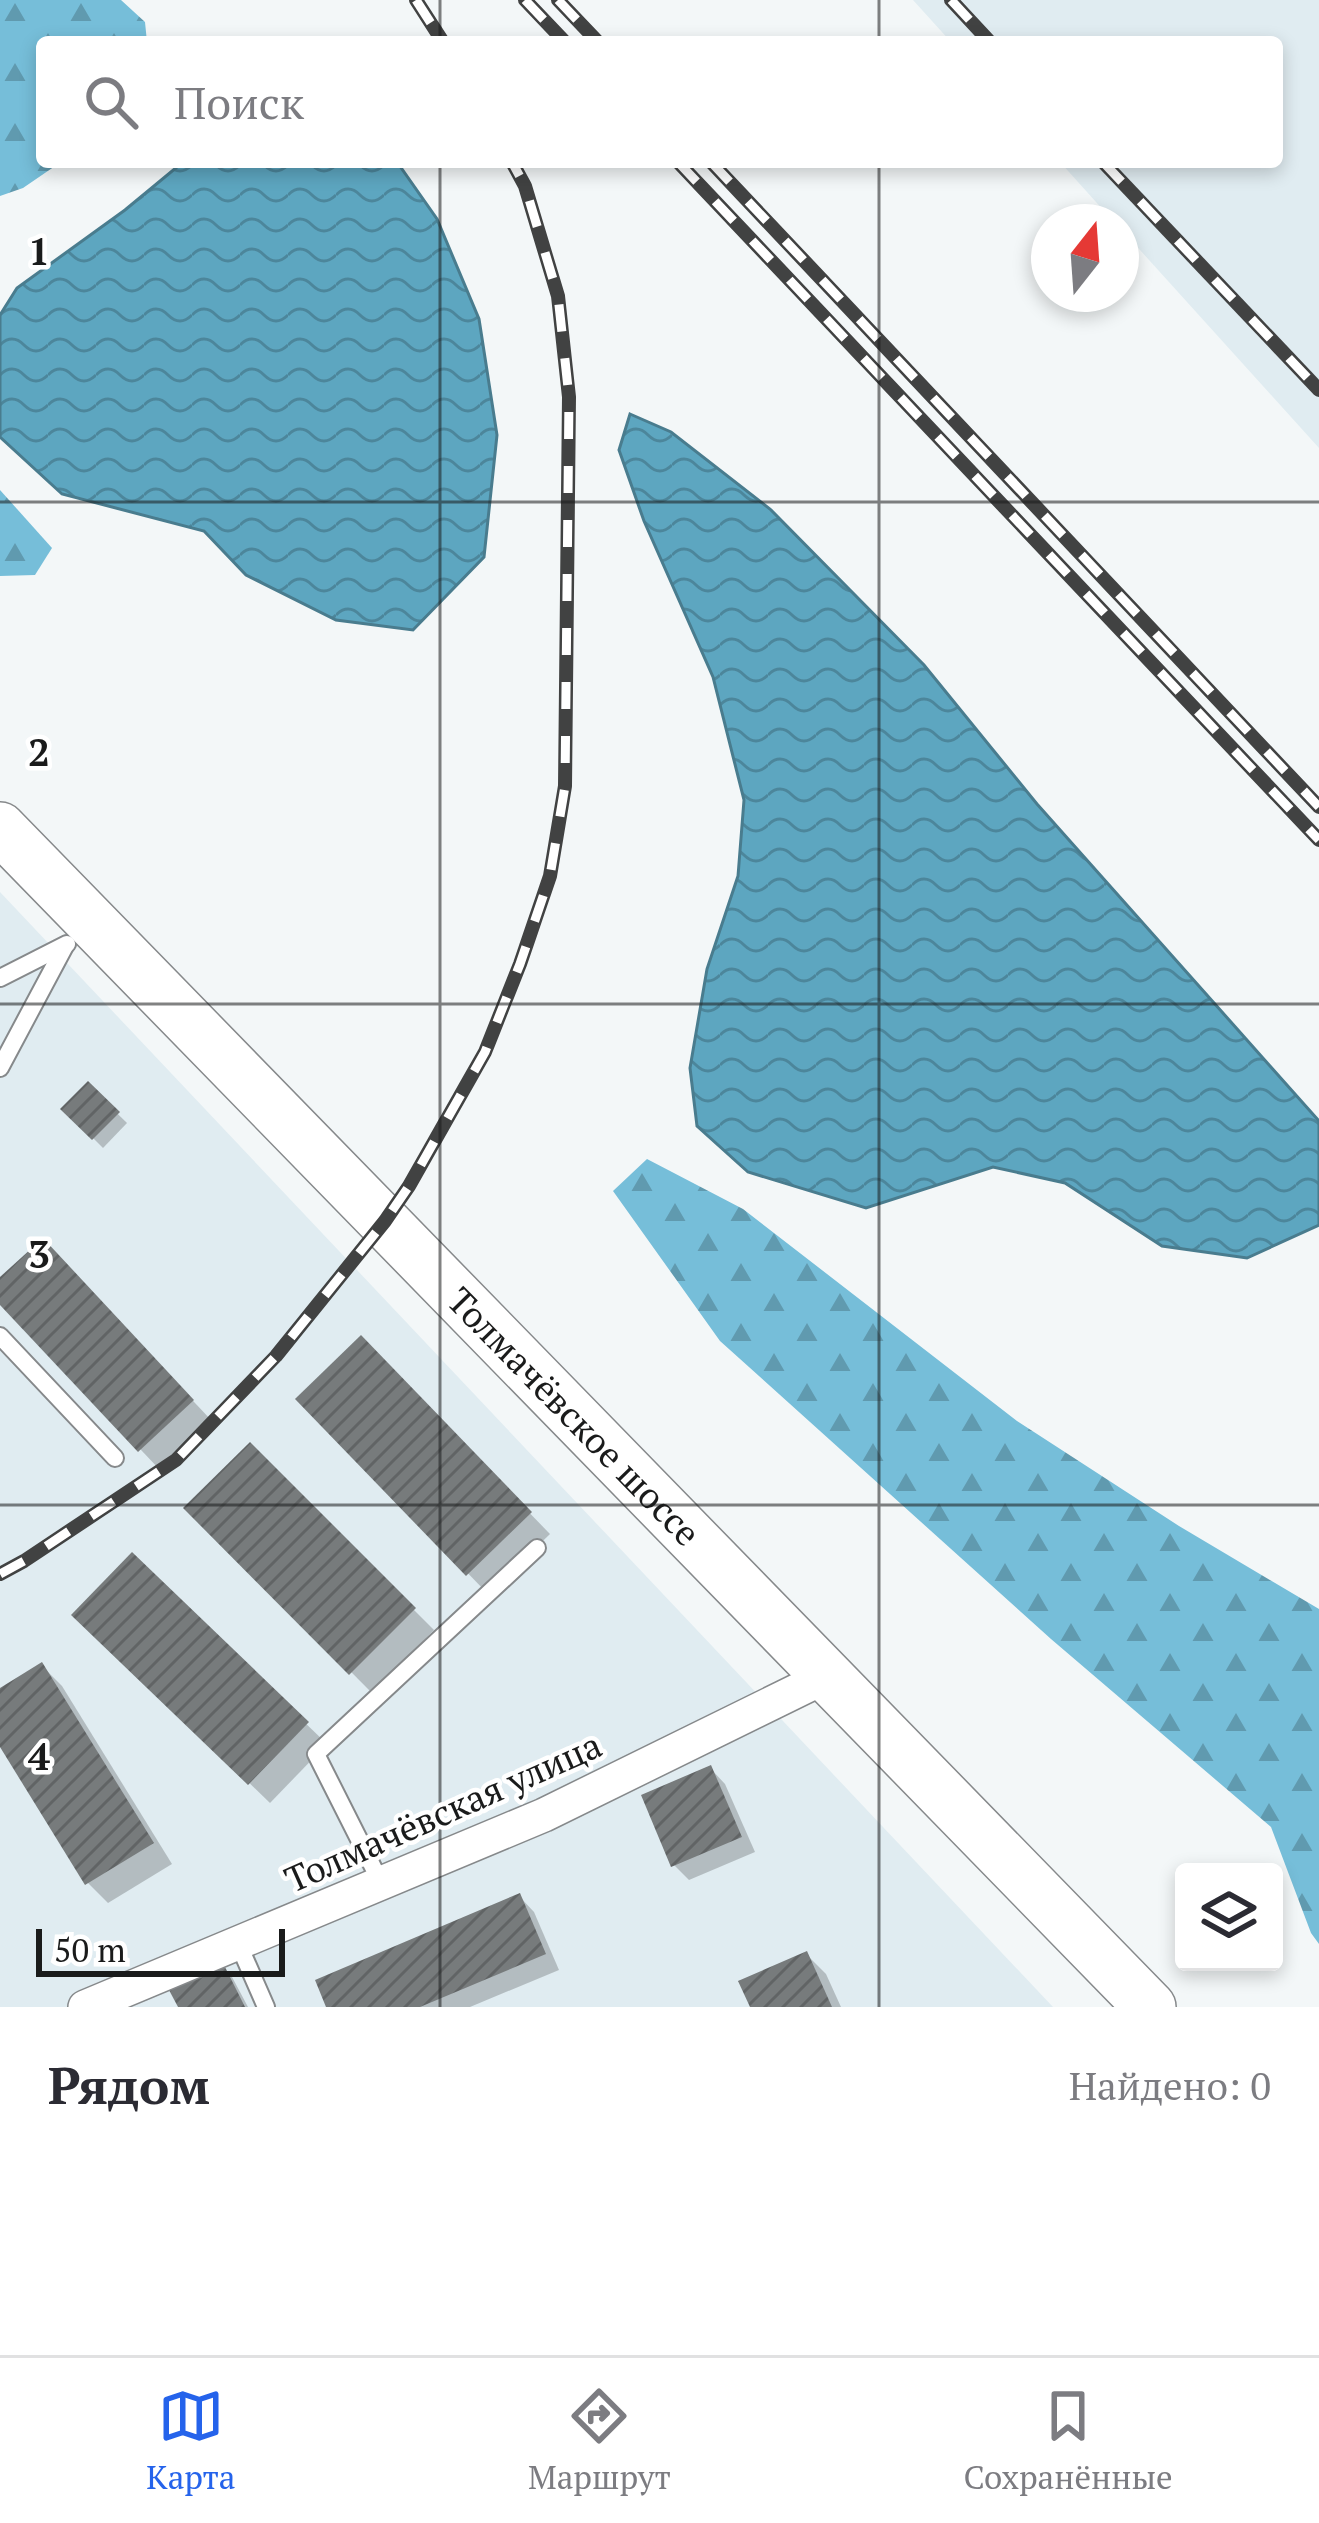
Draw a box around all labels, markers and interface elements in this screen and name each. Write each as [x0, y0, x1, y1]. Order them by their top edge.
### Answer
search box [36, 36, 1283, 168]
icon: search [78, 69, 144, 135]
text: Поиск [174, 72, 304, 132]
north arrow [1031, 204, 1139, 312]
text: 1 [28, 224, 50, 276]
text: 2 [28, 725, 50, 777]
text: 3 [28, 1227, 50, 1279]
street label: Толмачёвское шоссе [438, 1277, 711, 1555]
street label: Толмачёвская улица [277, 1721, 609, 1903]
text: 4 [28, 1729, 50, 1781]
map controls [1175, 1863, 1283, 1971]
button: layers [1175, 1863, 1283, 1971]
scale bar [36, 1923, 285, 1976]
text: 50 m [54, 1928, 126, 1971]
text: Рядом [48, 2051, 210, 2119]
text: Найдено: 0 [1069, 2059, 1271, 2111]
tab: Карта [146, 2383, 235, 2498]
tab: Маршрут [528, 2383, 671, 2498]
tab: Сохранённые [964, 2383, 1173, 2498]

